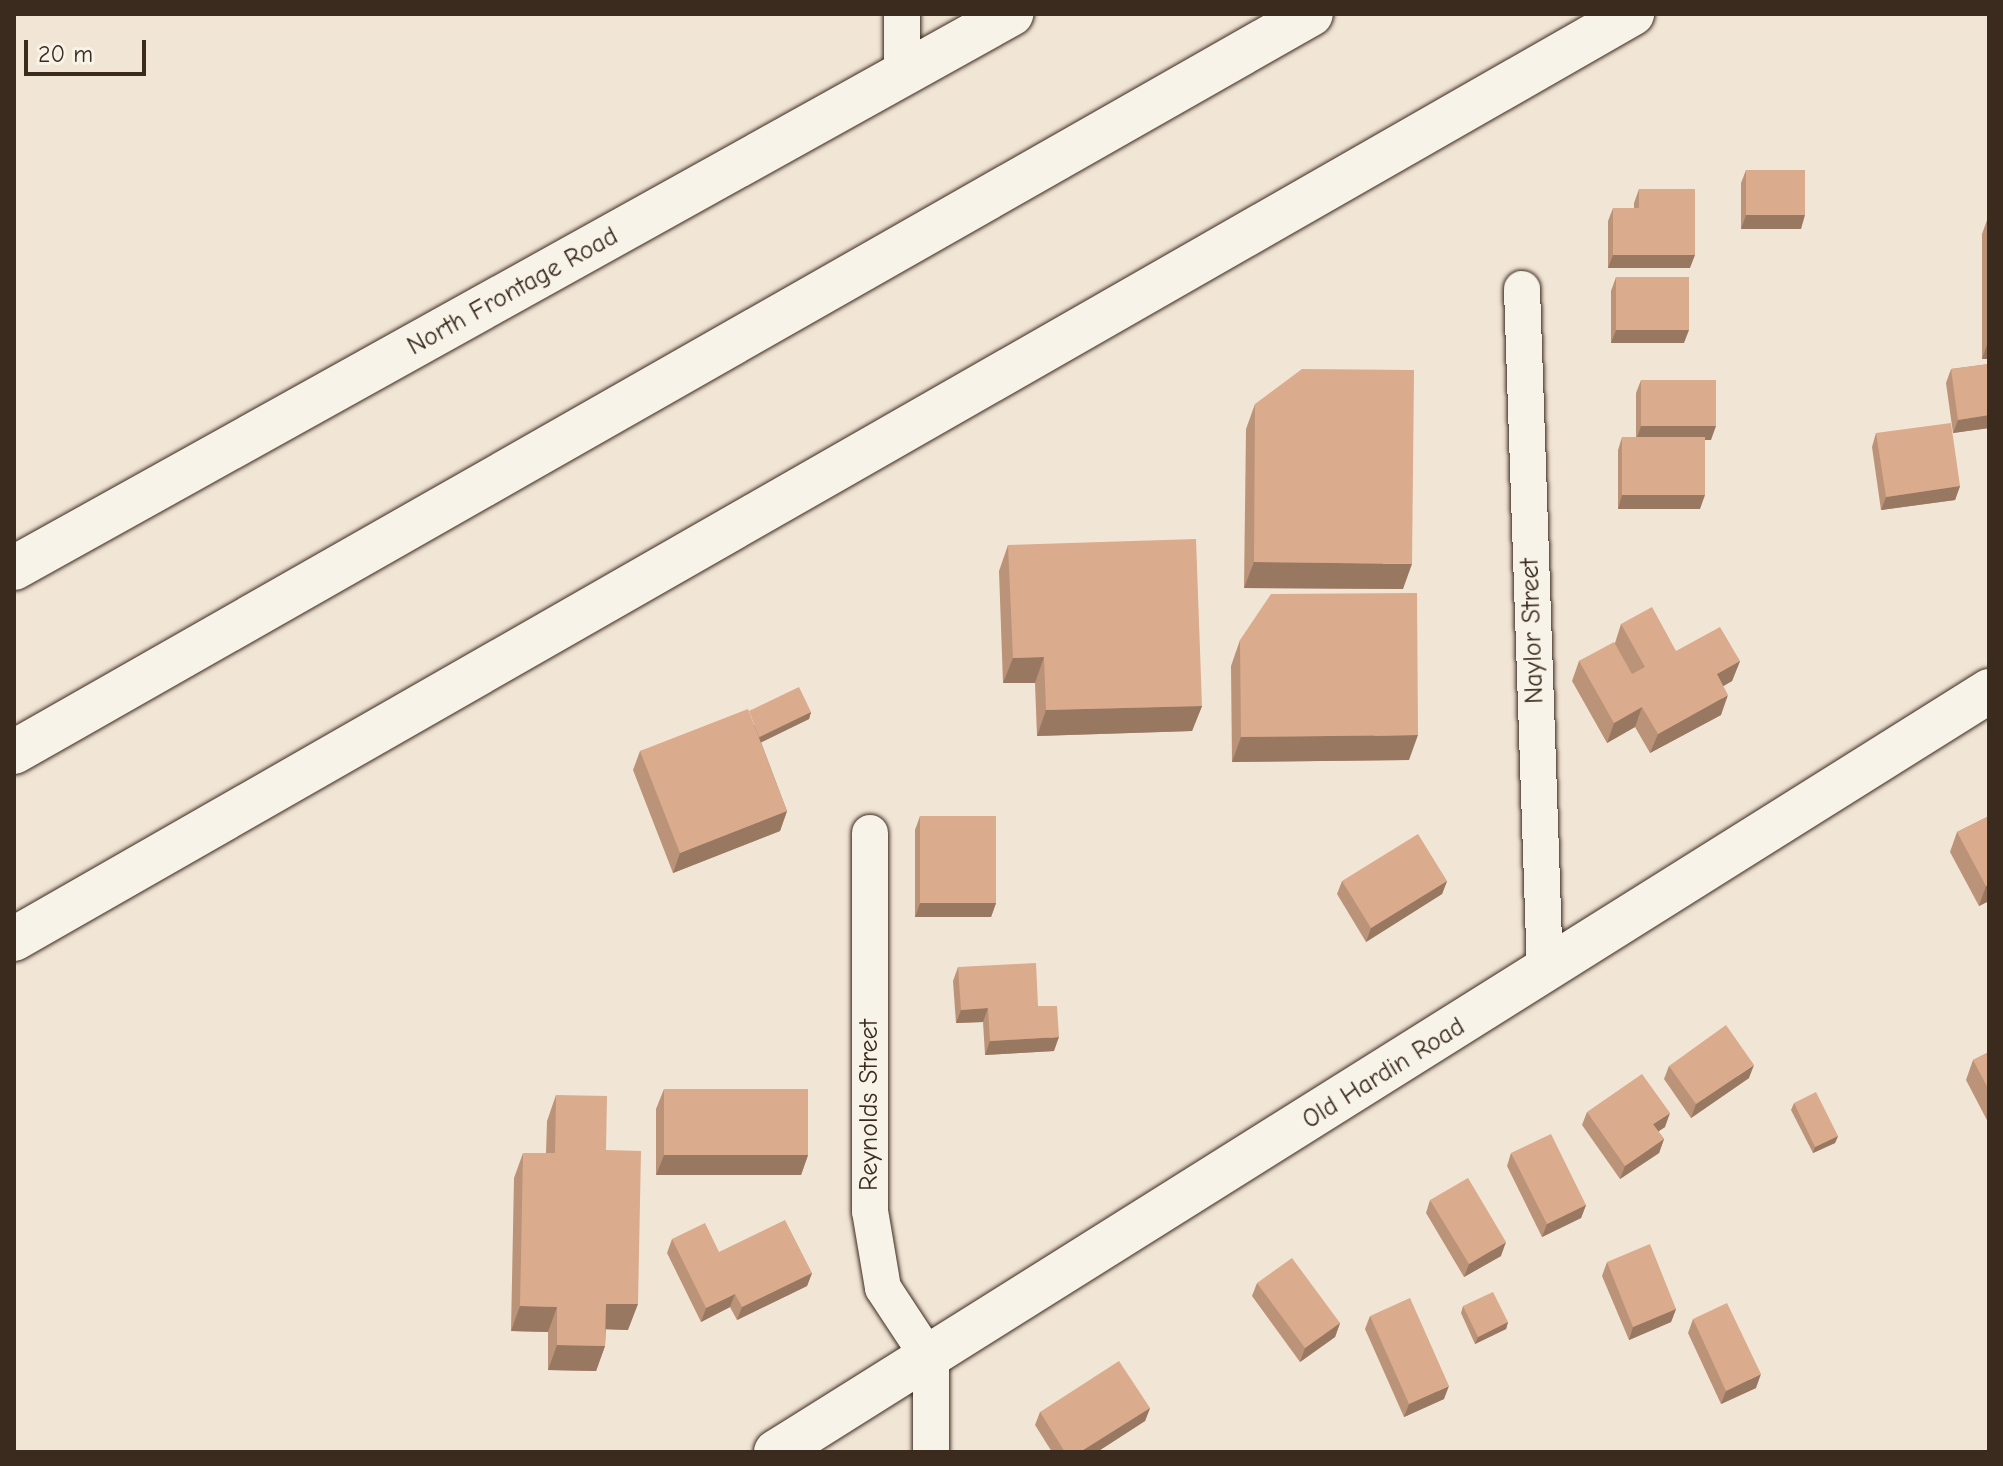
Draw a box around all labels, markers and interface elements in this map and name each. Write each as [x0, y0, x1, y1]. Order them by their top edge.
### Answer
scale bar [28, 24, 150, 74]
text: 20 m [38, 40, 93, 68]
street label: North Frontage Road [402, 221, 624, 363]
street label: Naylor Street [1515, 558, 1551, 704]
street label: Old Hardin Road [1297, 1012, 1471, 1136]
street label: Reynolds Street [854, 1019, 886, 1191]

